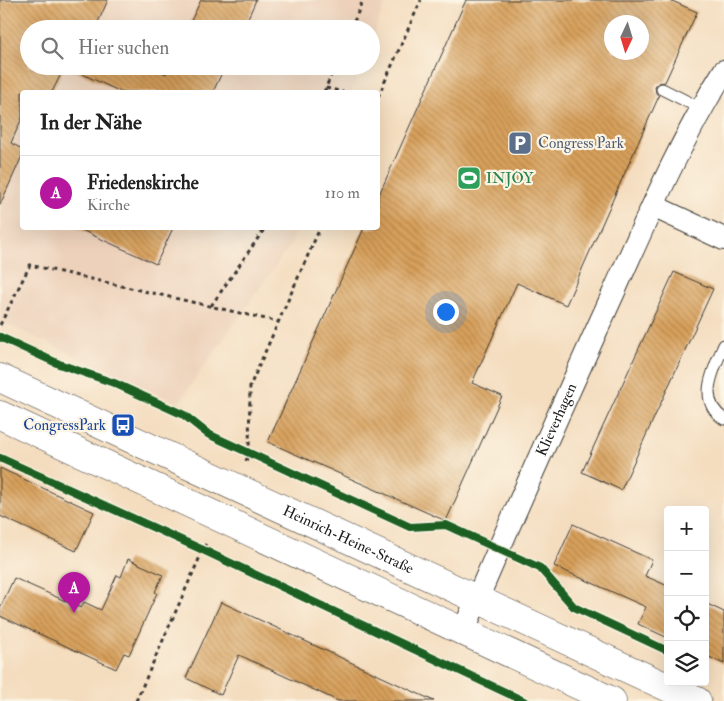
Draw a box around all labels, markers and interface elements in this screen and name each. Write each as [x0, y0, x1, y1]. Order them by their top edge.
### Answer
north arrow [604, 15, 649, 60]
search box [20, 20, 380, 75]
icon: search [38, 34, 66, 62]
text: Hier suchen [78, 36, 169, 60]
text: In der Nähe [40, 109, 142, 136]
parking icon: Congress Park [507, 130, 533, 156]
place label: Congress Park [538, 134, 624, 153]
sports icon: INJOY [456, 165, 482, 191]
place label: INJOY [486, 169, 534, 189]
text: Friedenskirche [87, 171, 199, 195]
text: A [51, 183, 61, 203]
text: 110 m [325, 183, 360, 203]
text: Kirche [87, 195, 130, 215]
your location [433, 299, 459, 325]
street label: Klieverhagen [532, 380, 581, 459]
bus stop icon: CongressPark [110, 412, 136, 438]
place label: CongressPark [23, 416, 106, 435]
street label: Heinrich-Heine-Straße [280, 501, 417, 578]
map controls [664, 506, 709, 686]
button: + [664, 506, 709, 551]
button: − [664, 551, 709, 596]
pin: A [58, 572, 90, 613]
button: locate [664, 596, 709, 641]
button: layers [664, 641, 709, 686]

